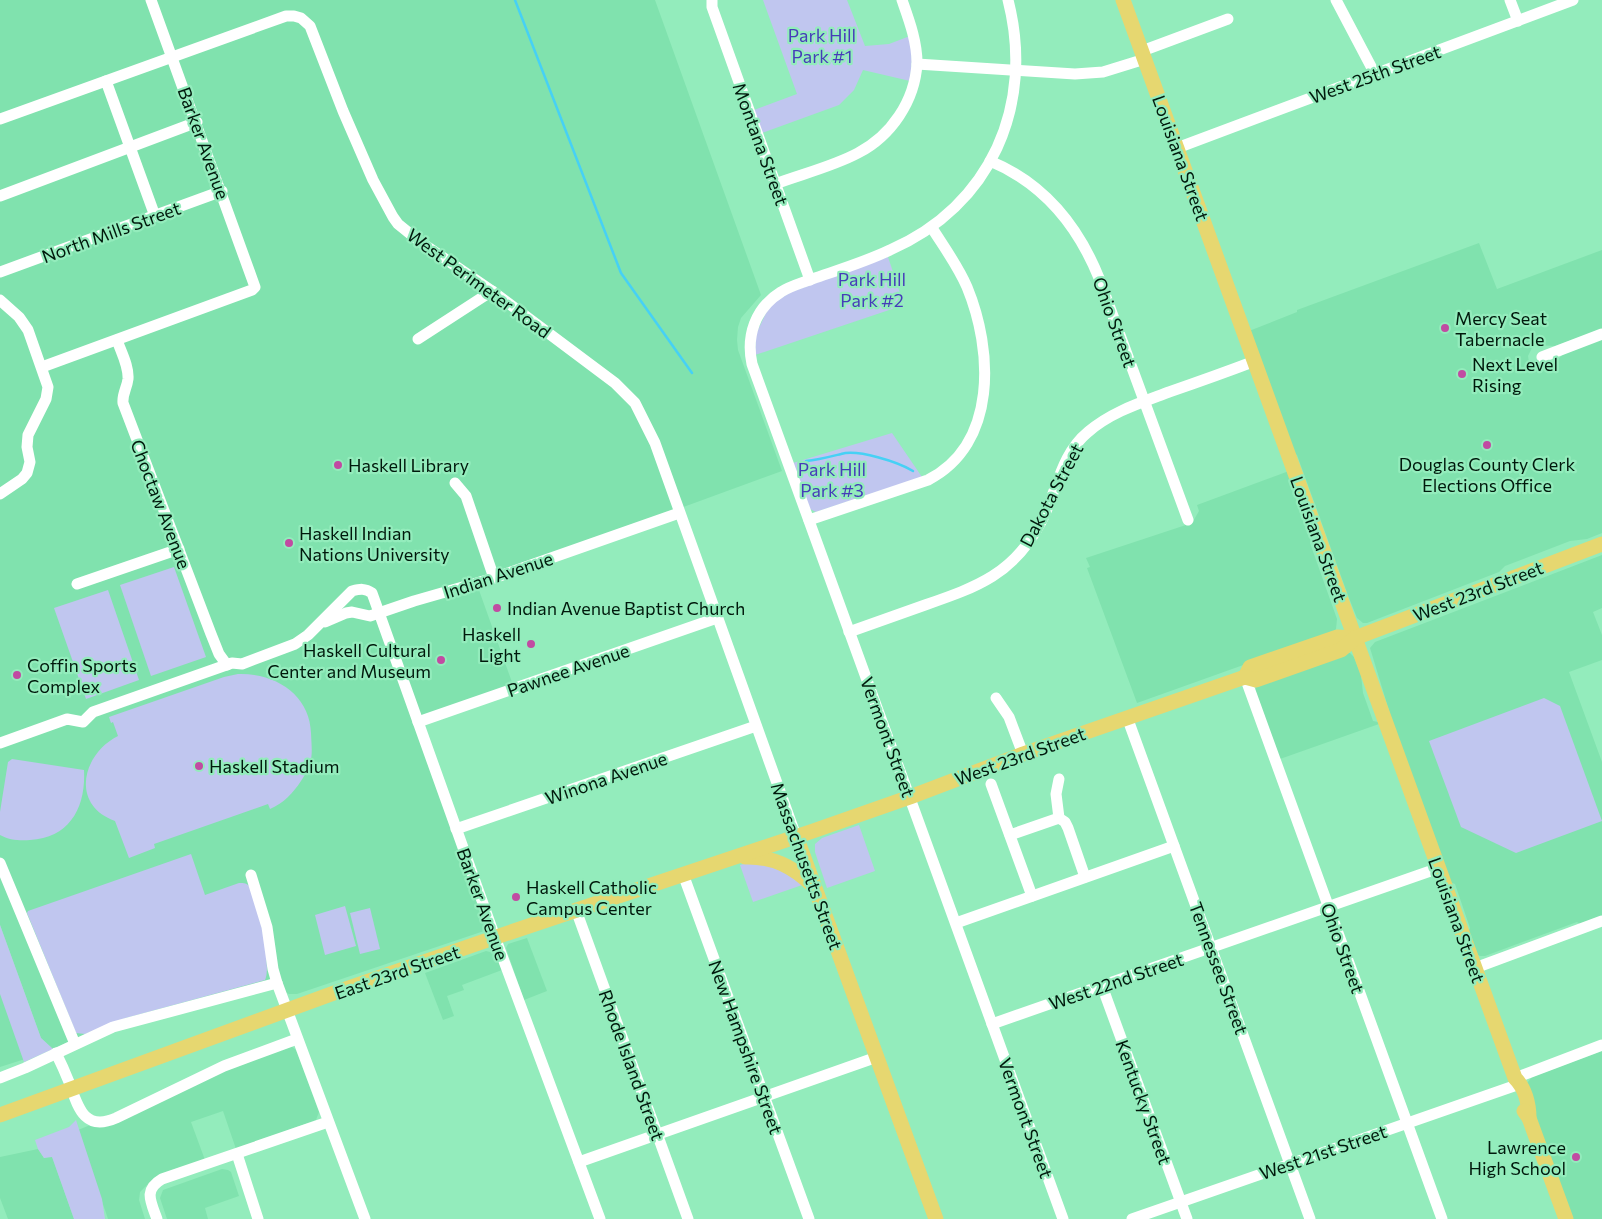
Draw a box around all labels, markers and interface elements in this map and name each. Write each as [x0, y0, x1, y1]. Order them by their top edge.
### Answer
park label: Park Hill Park #1 [788, 24, 856, 67]
street label: West 25th Street [1306, 40, 1444, 108]
street label: Montana Street [729, 80, 793, 208]
street label: Barker Avenue [174, 84, 234, 202]
street label: Louisiana Street [1148, 92, 1214, 224]
street label: North Mills Street [39, 197, 183, 267]
street label: West Perimeter Road [403, 223, 555, 343]
park label: Park Hill Park #2 [838, 268, 906, 311]
street label: Ohio Street [1088, 274, 1142, 370]
place label: Mercy Seat Tabernacle [1455, 307, 1547, 350]
marker: Mercy Seat Tabernacle [1439, 322, 1451, 334]
place label: Next Level Rising [1472, 353, 1558, 396]
marker: Next Level Rising [1456, 368, 1468, 380]
street label: Choctaw Avenue [126, 436, 196, 572]
marker: Douglas County Clerk Elections Office [1481, 439, 1493, 451]
street label: Dakota Street [1015, 440, 1087, 550]
place label: Douglas County Clerk Elections Office [1399, 453, 1575, 496]
place label: Haskell Library [348, 454, 469, 476]
park label: Park Hill Park #3 [798, 458, 866, 501]
marker: Haskell Library [332, 459, 344, 471]
street label: Louisiana Street [1286, 473, 1352, 605]
place label: Haskell Indian Nations University [299, 522, 450, 565]
marker: Haskell Indian Nations University [283, 537, 295, 549]
street label: Indian Avenue [441, 547, 555, 603]
street label: West 23rd Street [1410, 556, 1546, 626]
place label: Indian Avenue Baptist Church [507, 597, 745, 619]
marker: Indian Avenue Baptist Church [491, 602, 503, 614]
place label: Haskell Light [462, 623, 521, 666]
marker: Haskell Light [525, 638, 537, 650]
place label: Haskell Cultural Center and Museum [267, 639, 431, 682]
street label: Pawnee Avenue [504, 639, 632, 701]
place label: Coffin Sports Complex [27, 654, 137, 697]
marker: Haskell Cultural Center and Museum [435, 654, 447, 666]
marker: Coffin Sports Complex [11, 669, 23, 681]
street label: Vermont Street [856, 674, 920, 800]
street label: West 23rd Street [952, 722, 1088, 790]
street label: Winona Avenue [542, 747, 670, 809]
place label: Haskell Stadium [209, 755, 339, 777]
marker: Haskell Stadium [193, 760, 205, 772]
street label: Massachusetts Street [767, 779, 847, 953]
street label: Barker Avenue [453, 845, 513, 963]
street label: Louisiana Street [1424, 854, 1490, 986]
place label: Haskell Catholic Campus Center [526, 876, 657, 919]
marker: Haskell Catholic Campus Center [510, 891, 522, 903]
street label: Tennessee Street [1185, 899, 1253, 1037]
street label: Ohio Street [1316, 900, 1370, 996]
street label: East 23rd Street [332, 940, 462, 1004]
street label: West 22nd Street [1046, 948, 1186, 1014]
street label: New Hampshire Street [704, 957, 788, 1137]
street label: Rhode Island Street [595, 987, 669, 1143]
street label: Kentucky Street [1111, 1037, 1177, 1167]
street label: Vermont Street [994, 1055, 1058, 1181]
street label: West 21st Street [1256, 1120, 1390, 1184]
place label: Lawrence High School [1469, 1136, 1566, 1179]
marker: Lawrence High School [1570, 1151, 1582, 1163]

